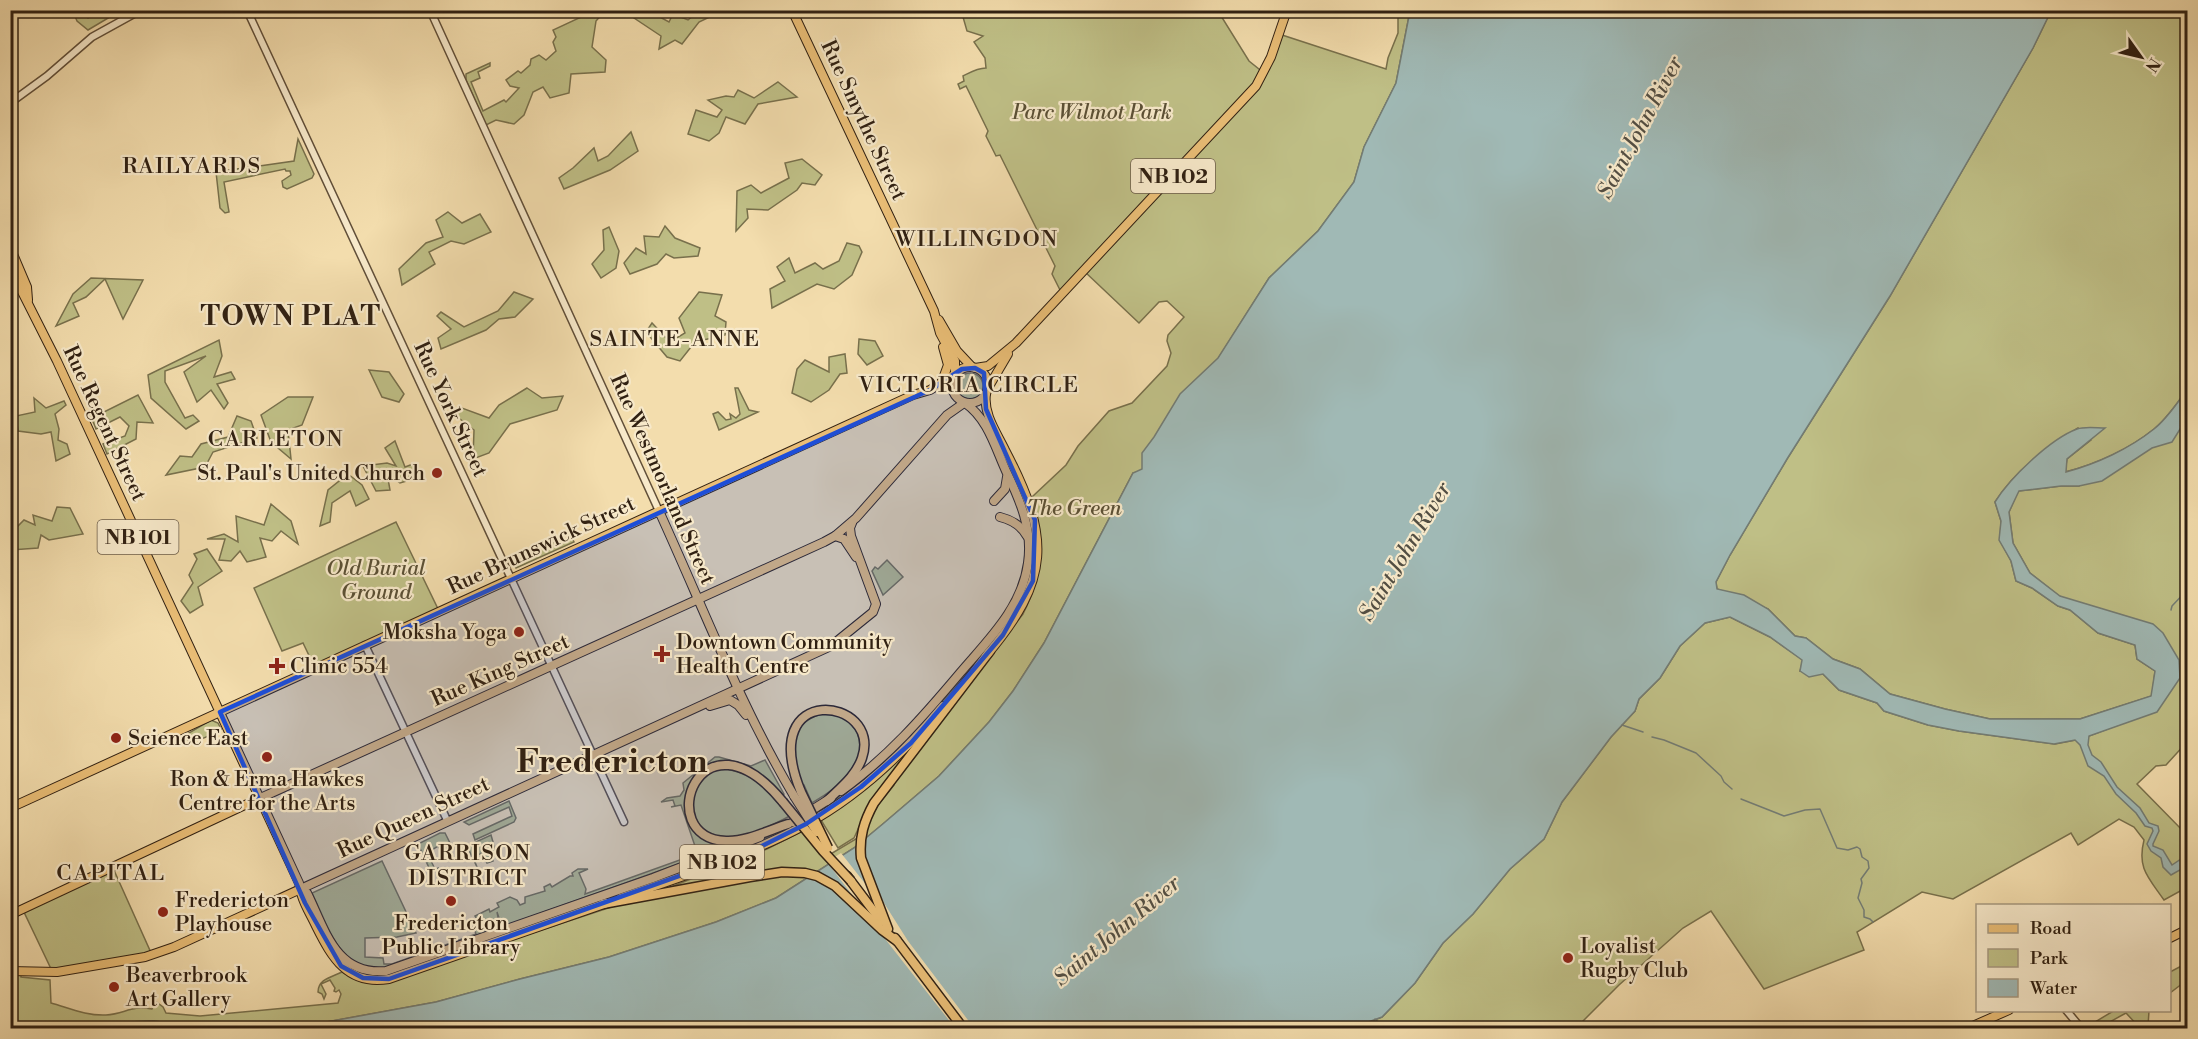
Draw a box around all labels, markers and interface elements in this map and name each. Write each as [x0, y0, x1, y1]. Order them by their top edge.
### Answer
north arrow [2111, 27, 2171, 87]
street label: Rue Smythe Street [815, 36, 912, 205]
water label: Saint John River [1591, 51, 1689, 203]
text: N [2141, 54, 2164, 76]
park label: Parc Wilmot Park [1011, 100, 1172, 126]
district label: RAILYARDS [122, 153, 262, 180]
road number: NB 102 [1131, 159, 1215, 193]
district label: WILLINGDON [894, 226, 1059, 253]
district label: TOWN PLAT [200, 300, 382, 334]
district label: SAINTE-ANNE [590, 326, 760, 353]
street label: Rue York Street [407, 338, 493, 482]
street label: Rue Regent Street [57, 341, 152, 506]
street label: Rue Westmorland Street [604, 370, 721, 589]
district label: VICTORIA CIRCLE [858, 372, 1079, 399]
district label: CARLETON [208, 426, 344, 453]
place label: St. Paul's United Church [197, 461, 425, 487]
marker: St. Paul's United Church [430, 466, 444, 480]
water label: Saint John River [1353, 477, 1458, 626]
street label: Rue Brunswick Street [443, 491, 640, 601]
park label: The Green [1026, 496, 1122, 522]
road number: NB 101 [98, 520, 178, 554]
park label: Old Burial Ground [326, 556, 426, 606]
place label: Moksha Yoga [383, 620, 507, 646]
marker: Moksha Yoga [512, 625, 526, 639]
street label: Rue King Street [427, 629, 574, 713]
place label: Downtown Community Health Centre [676, 630, 893, 680]
marker: Downtown Community Health Centre [653, 645, 671, 663]
place label: Clinic 554 [290, 654, 388, 680]
marker: Clinic 554 [268, 657, 286, 675]
place label: Science East [128, 726, 249, 752]
marker: Science East [109, 731, 123, 745]
district label: Fredericton [516, 742, 708, 783]
marker: Ron & Erma Hawkes Centre for the Arts [260, 750, 274, 764]
place label: Ron & Erma Hawkes Centre for the Arts [170, 767, 364, 817]
street label: Rue Queen Street [333, 771, 494, 865]
district label: GARRISON DISTRICT [404, 840, 532, 892]
road number: NB 102 [680, 845, 764, 879]
district label: CAPITAL [56, 860, 166, 887]
water label: Saint John River [1048, 870, 1186, 992]
place label: Fredericton Playhouse [175, 888, 290, 938]
marker: Fredericton Public Library [444, 894, 458, 908]
legend [1976, 904, 2171, 1012]
marker: Fredericton Playhouse [156, 905, 170, 919]
place label: Fredericton Public Library [382, 911, 521, 961]
text: Road [2030, 917, 2073, 940]
place label: Loyalist Rugby Club [1580, 934, 1688, 984]
text: Park [2030, 947, 2069, 970]
marker: Loyalist Rugby Club [1561, 951, 1575, 965]
place label: Beaverbrook Art Gallery [125, 963, 248, 1013]
text: Water [2029, 977, 2078, 1000]
marker: Beaverbrook Art Gallery [107, 980, 121, 994]

